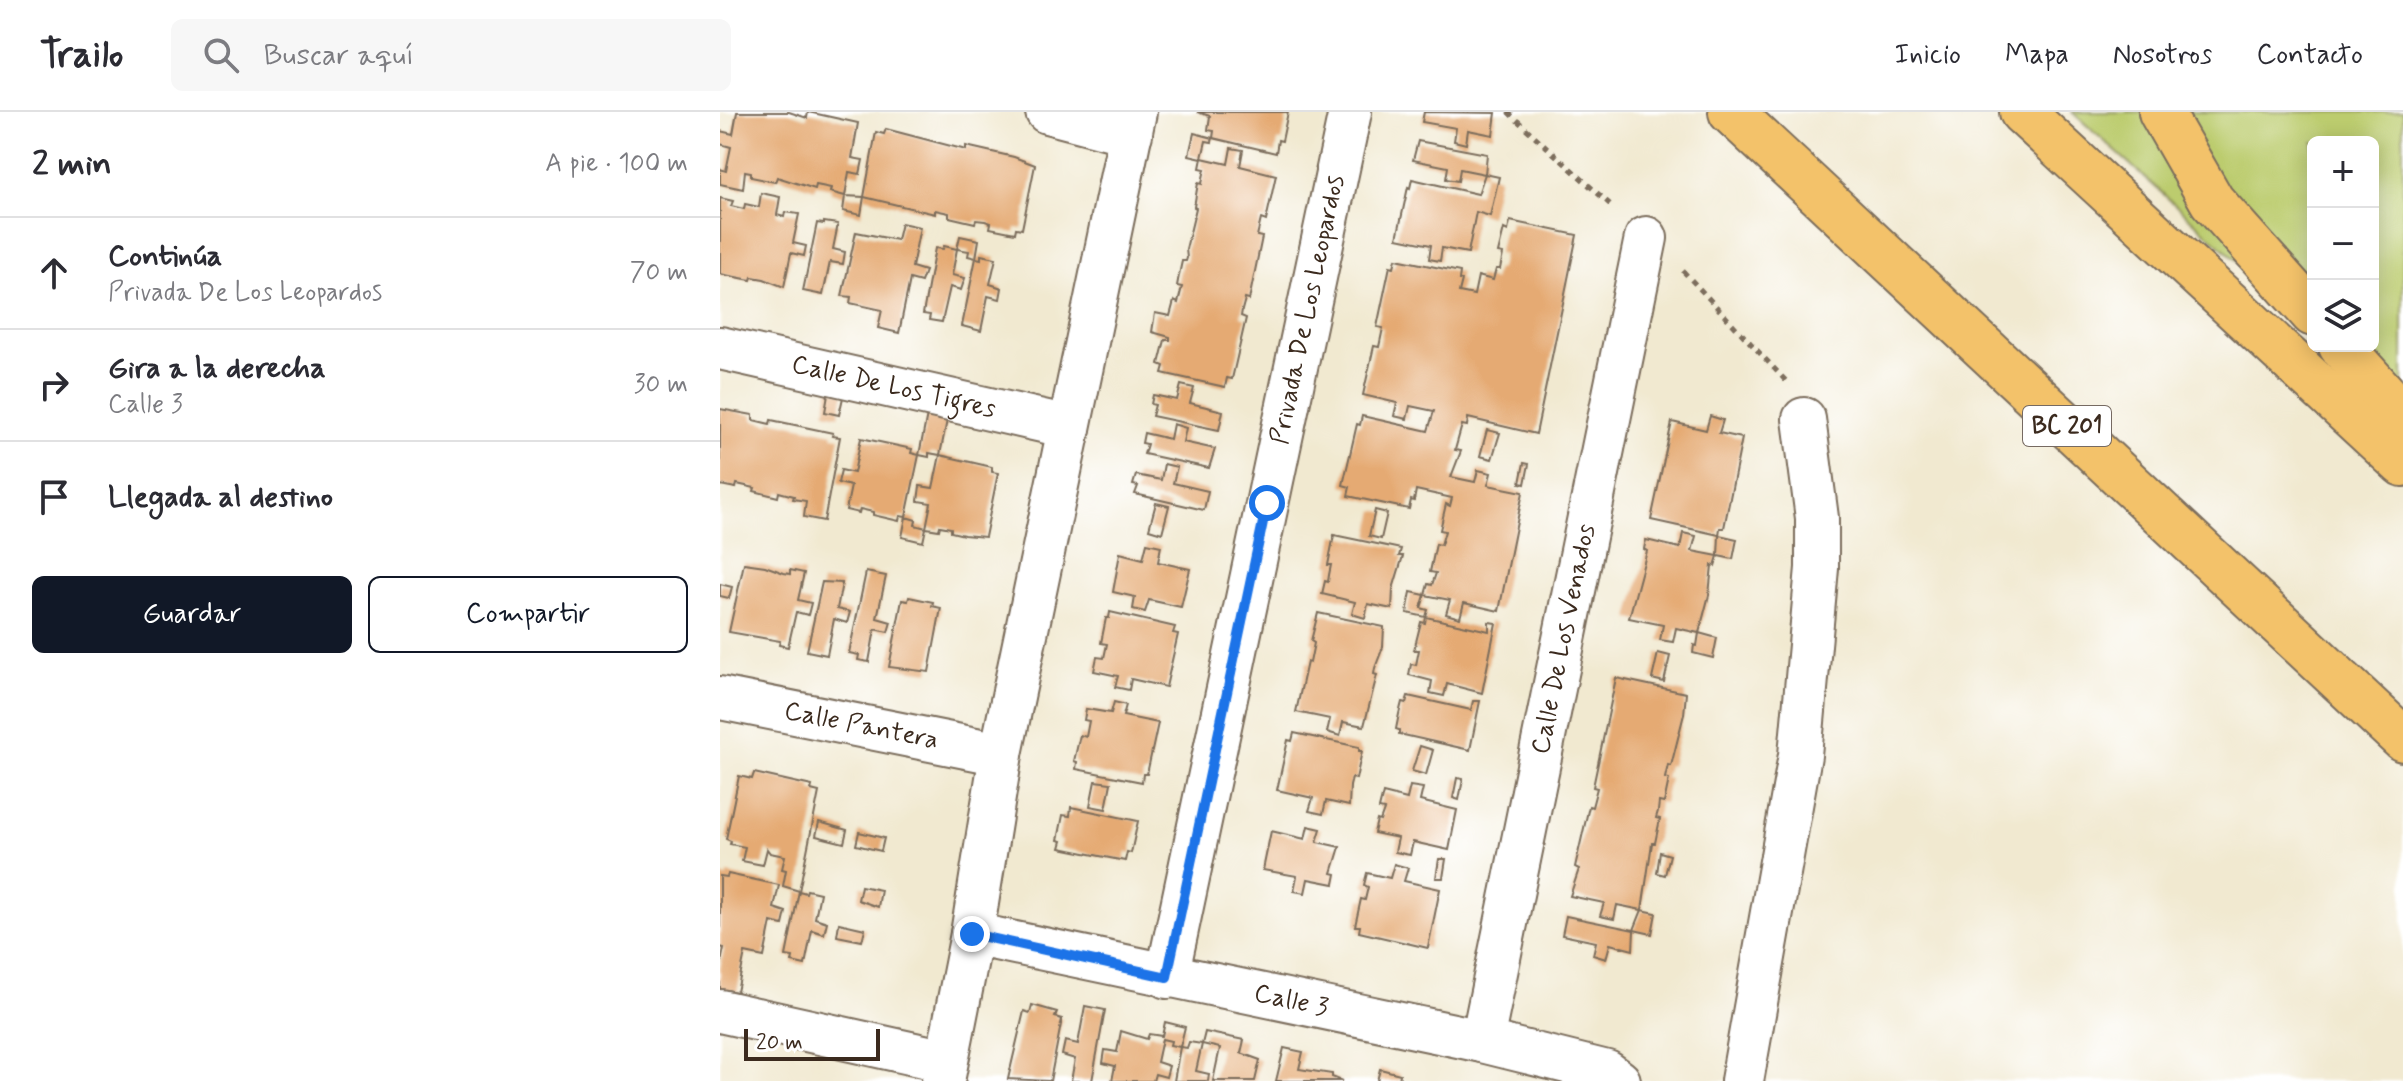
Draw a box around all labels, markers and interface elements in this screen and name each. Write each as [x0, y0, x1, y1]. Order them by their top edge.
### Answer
search box [171, 19, 731, 91]
text: Trailo [40, 31, 123, 80]
icon: search [199, 33, 243, 77]
text: Buscar aquí [263, 36, 414, 75]
text: Inicio [1894, 37, 1961, 74]
text: Mapa [2005, 37, 2069, 74]
text: Nosotros [2113, 37, 2212, 74]
text: Contacto [2256, 37, 2363, 74]
map controls [2307, 136, 2379, 352]
button: + [2307, 136, 2379, 208]
text: 2 min [32, 142, 112, 187]
text: A pie · 100 m [545, 147, 688, 181]
street label: Privada De Los Leopardos [1263, 172, 1353, 448]
button: − [2307, 208, 2379, 280]
text: Continúa [108, 237, 222, 276]
icon: ahead [32, 251, 76, 295]
text: 70 m [630, 256, 688, 290]
text: Privada De Los Leopardos [108, 276, 382, 310]
button: layers [2307, 280, 2379, 352]
street label: Calle De Los Tigres [788, 348, 999, 427]
text: Gira a la derecha [108, 349, 326, 388]
icon: right [32, 363, 76, 407]
text: 30 m [634, 368, 688, 402]
text: Calle 3 [108, 388, 183, 422]
road number: BC 201 [2023, 406, 2111, 446]
icon: arrive [32, 475, 76, 519]
text: Llegada al destino [108, 478, 333, 517]
route start [1249, 485, 1285, 521]
street label: Calle De Los Venados [1524, 521, 1604, 757]
button: Guardar [32, 576, 352, 653]
button: Compartir [368, 576, 688, 653]
street label: Calle Pantera [781, 694, 941, 758]
route end [954, 916, 990, 952]
street label: Calle 3 [1251, 977, 1331, 1025]
scale bar [744, 1025, 880, 1061]
text: 20 m [756, 1029, 803, 1057]

